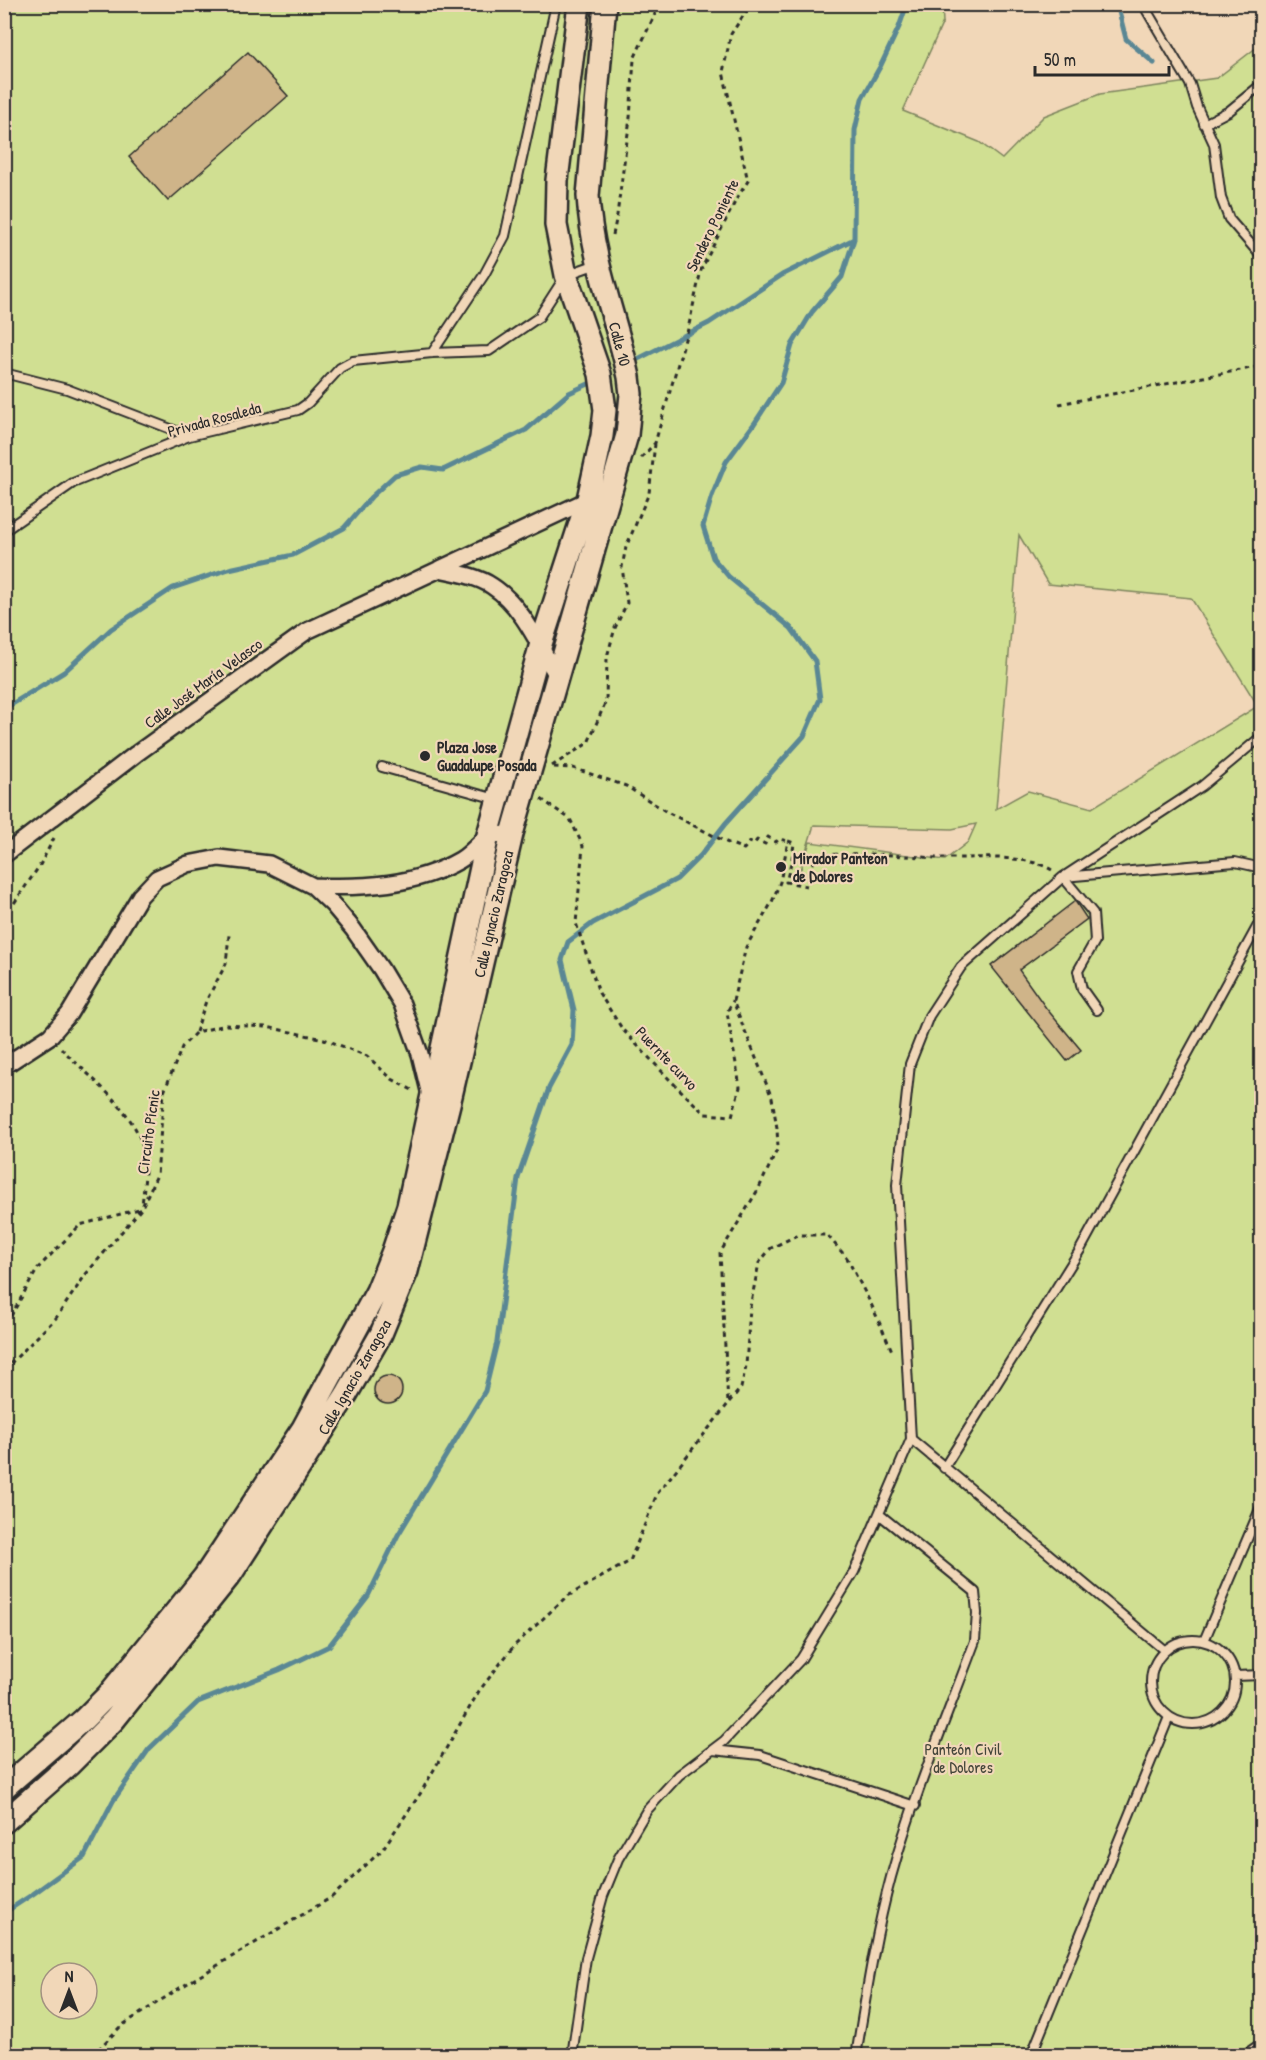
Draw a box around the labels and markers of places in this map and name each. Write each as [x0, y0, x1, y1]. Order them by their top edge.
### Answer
place label: Plaza Jose Guadalupe Posada [437, 736, 537, 777]
marker: Plaza Jose Guadalupe Posada [418, 749, 432, 763]
place label: Mirador Panteon de Dolores [793, 847, 888, 887]
marker: Mirador Panteon de Dolores [774, 860, 788, 874]

